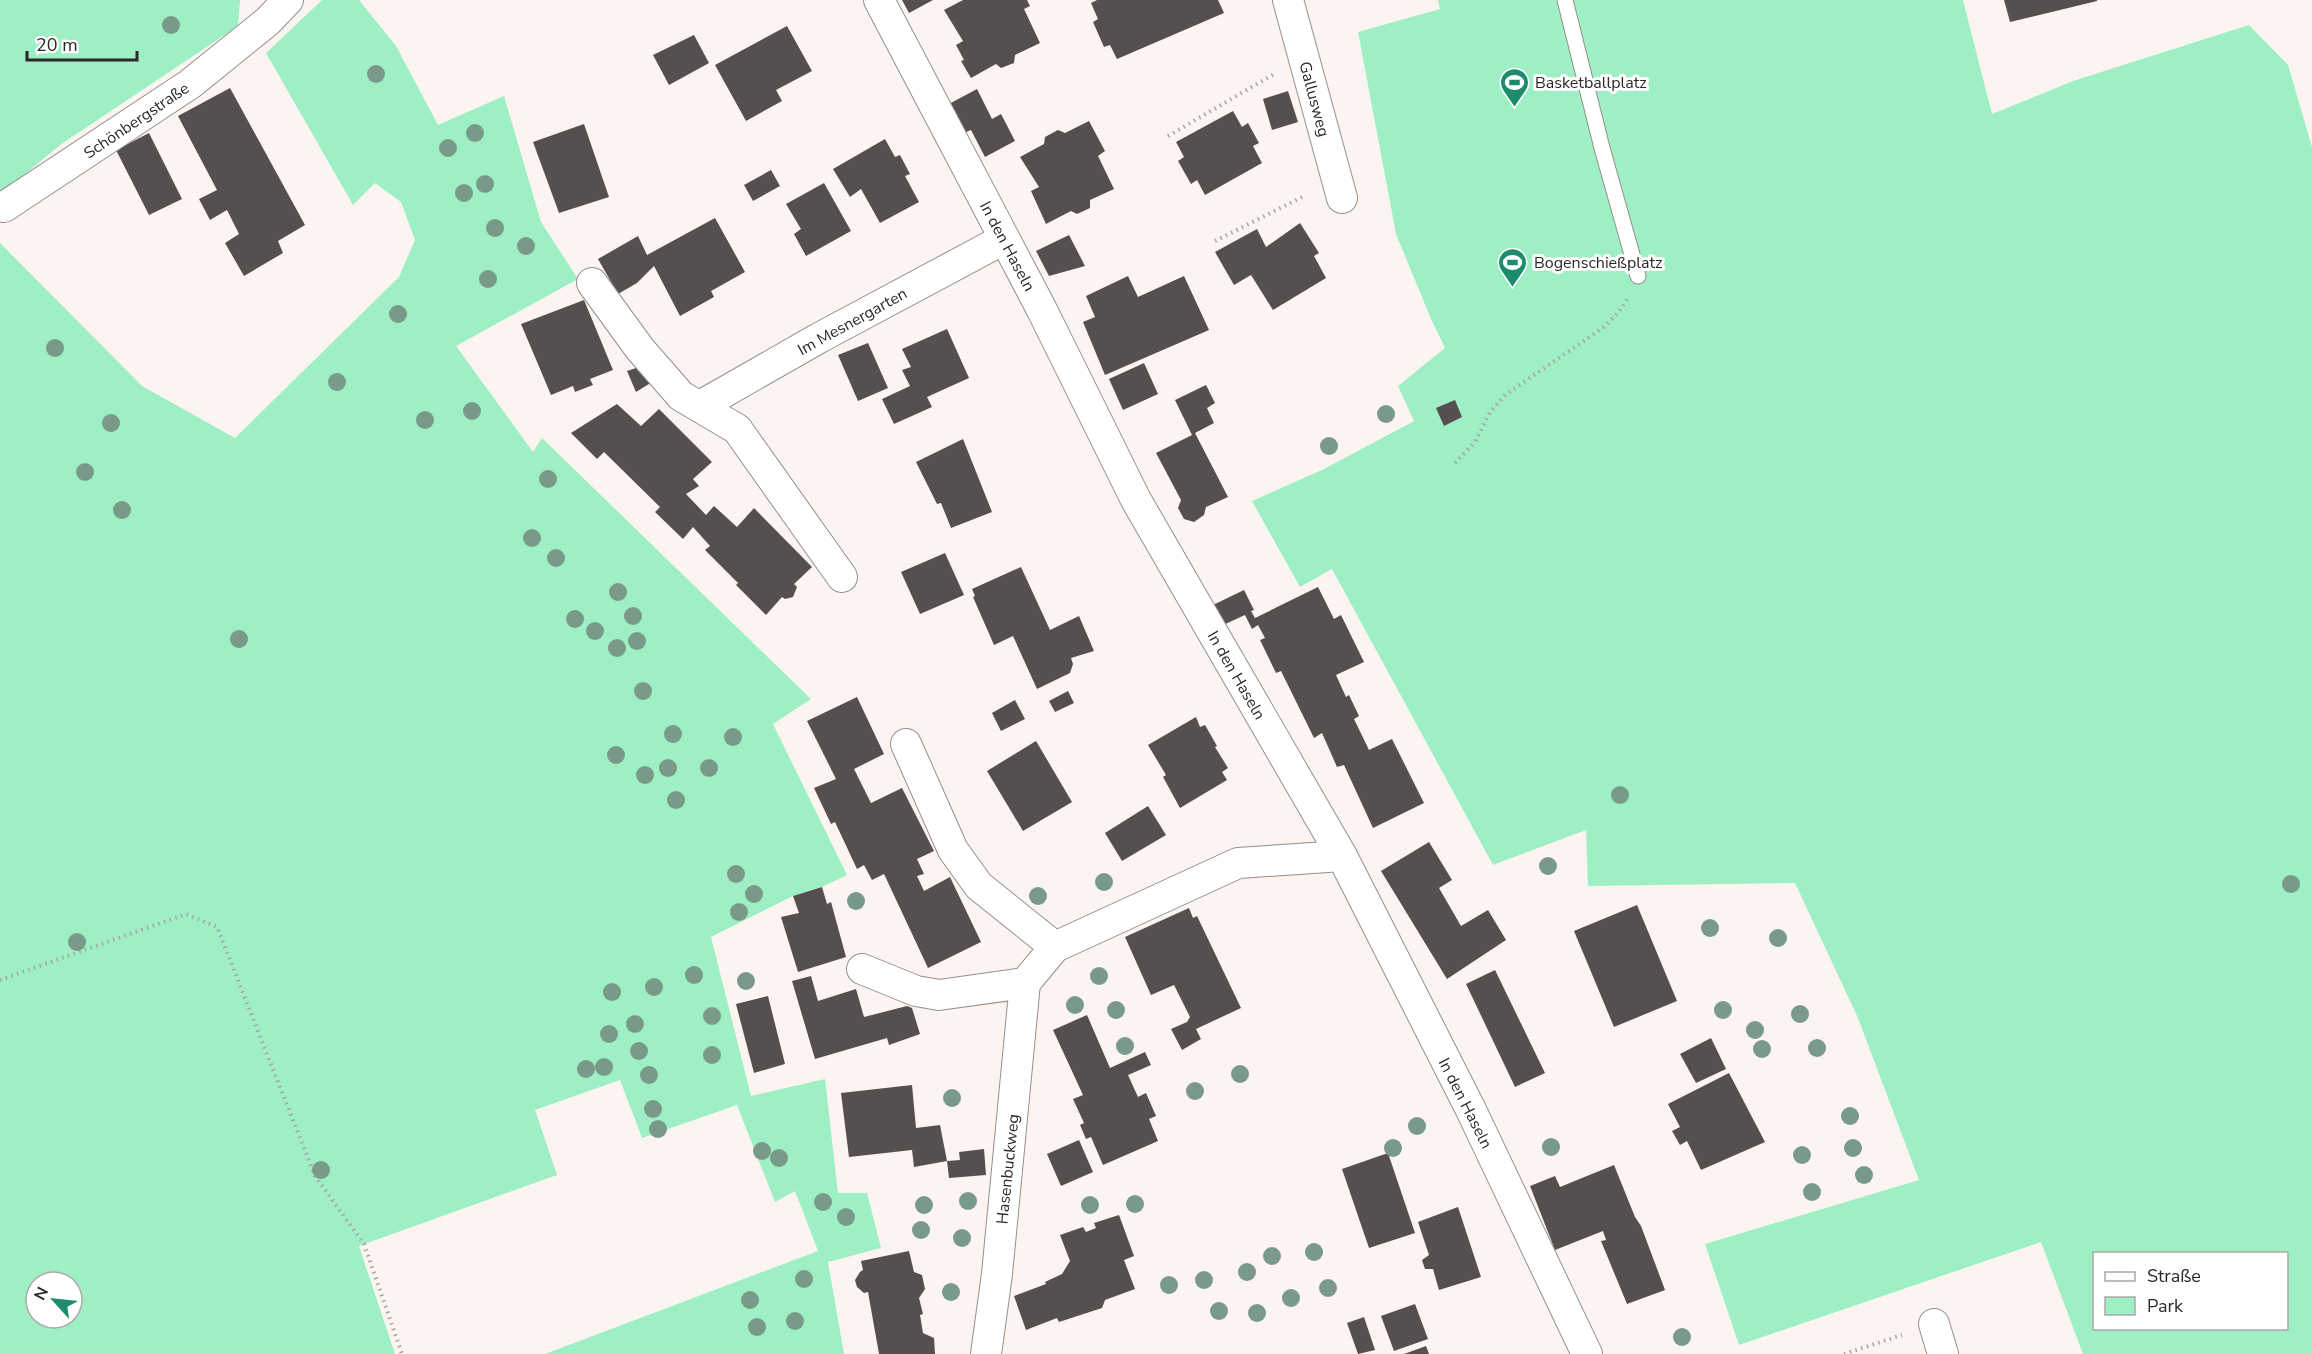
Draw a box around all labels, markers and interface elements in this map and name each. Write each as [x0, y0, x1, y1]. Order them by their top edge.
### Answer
scale bar [27, 24, 136, 62]
text: 20 m [36, 33, 78, 57]
street label: Gallusweg [1293, 59, 1335, 139]
sports icon: Basketballplatz [1498, 66, 1530, 108]
place label: Basketballplatz [1535, 72, 1647, 94]
street label: Schönbergstraße [79, 77, 194, 164]
street label: In den Haseln [974, 198, 1040, 295]
sports icon: Bogenschießplatz [1497, 246, 1529, 288]
place label: Bogenschießplatz [1534, 252, 1663, 274]
street label: Im Mesnergarten [794, 283, 911, 361]
street label: In den Haseln [1202, 627, 1270, 724]
street label: In den Haseln [1433, 1054, 1497, 1153]
street label: Hasenbuckweg [991, 1113, 1025, 1225]
legend [2093, 1252, 2288, 1330]
text: Straße [2147, 1264, 2201, 1288]
north arrow [24, 1270, 84, 1330]
text: N [29, 1283, 54, 1304]
text: Park [2147, 1294, 2184, 1318]

